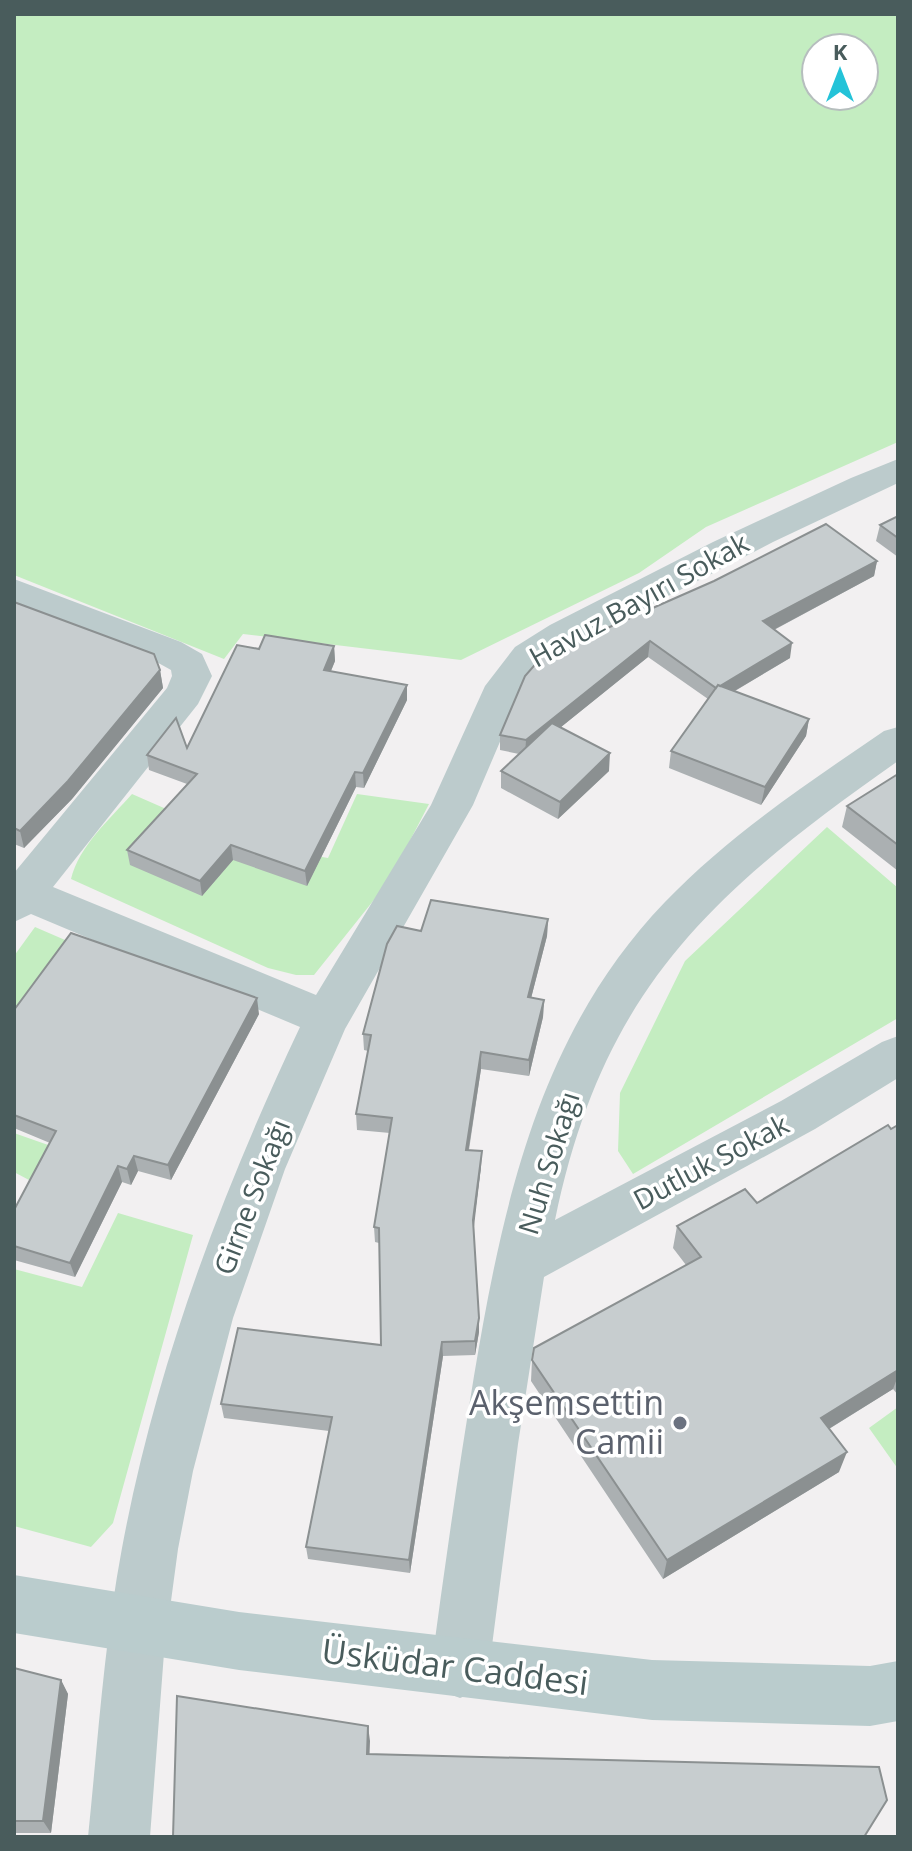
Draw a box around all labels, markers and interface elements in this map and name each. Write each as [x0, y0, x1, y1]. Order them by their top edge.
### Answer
north arrow [800, 32, 880, 112]
text: K [833, 36, 848, 66]
street label: Havuz Bayırı Sokak [522, 523, 755, 675]
street label: Nuh Sokağı [508, 1087, 588, 1239]
street label: Dutluk Sokak [626, 1104, 795, 1218]
street label: Girne Sokağı [204, 1113, 298, 1280]
place label: Akşemsettin Camii [469, 1379, 664, 1464]
marker: Akşemsettin Camii [671, 1414, 689, 1432]
street label: Üsküdar Caddesi [319, 1627, 591, 1705]

